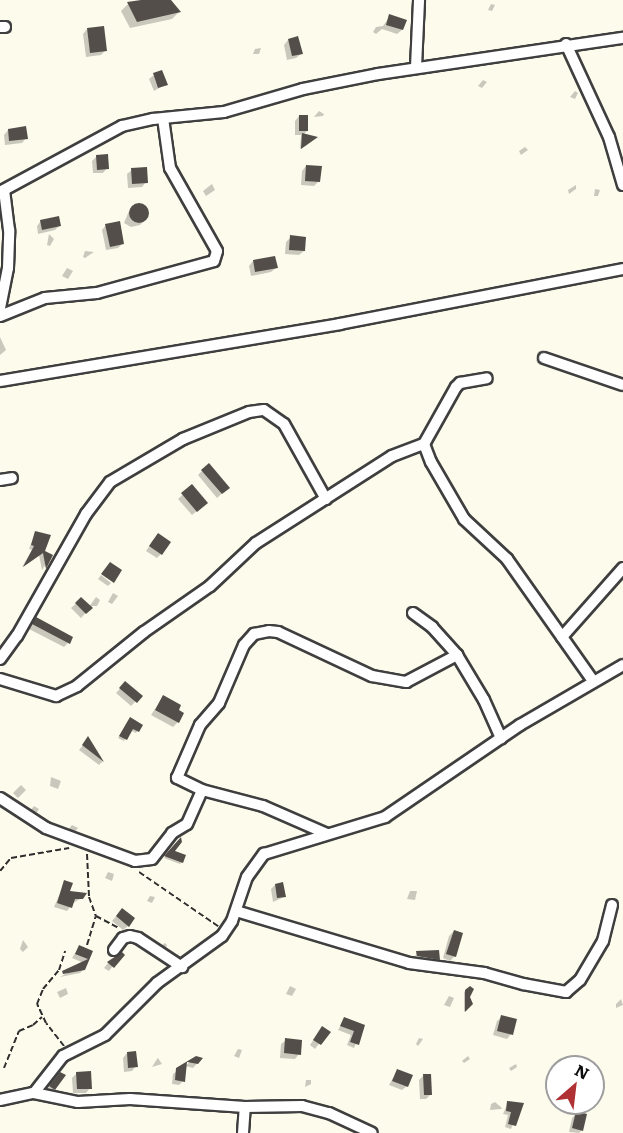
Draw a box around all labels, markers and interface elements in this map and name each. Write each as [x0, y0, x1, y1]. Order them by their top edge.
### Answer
north arrow [545, 1055, 605, 1115]
text: N [571, 1057, 594, 1085]

